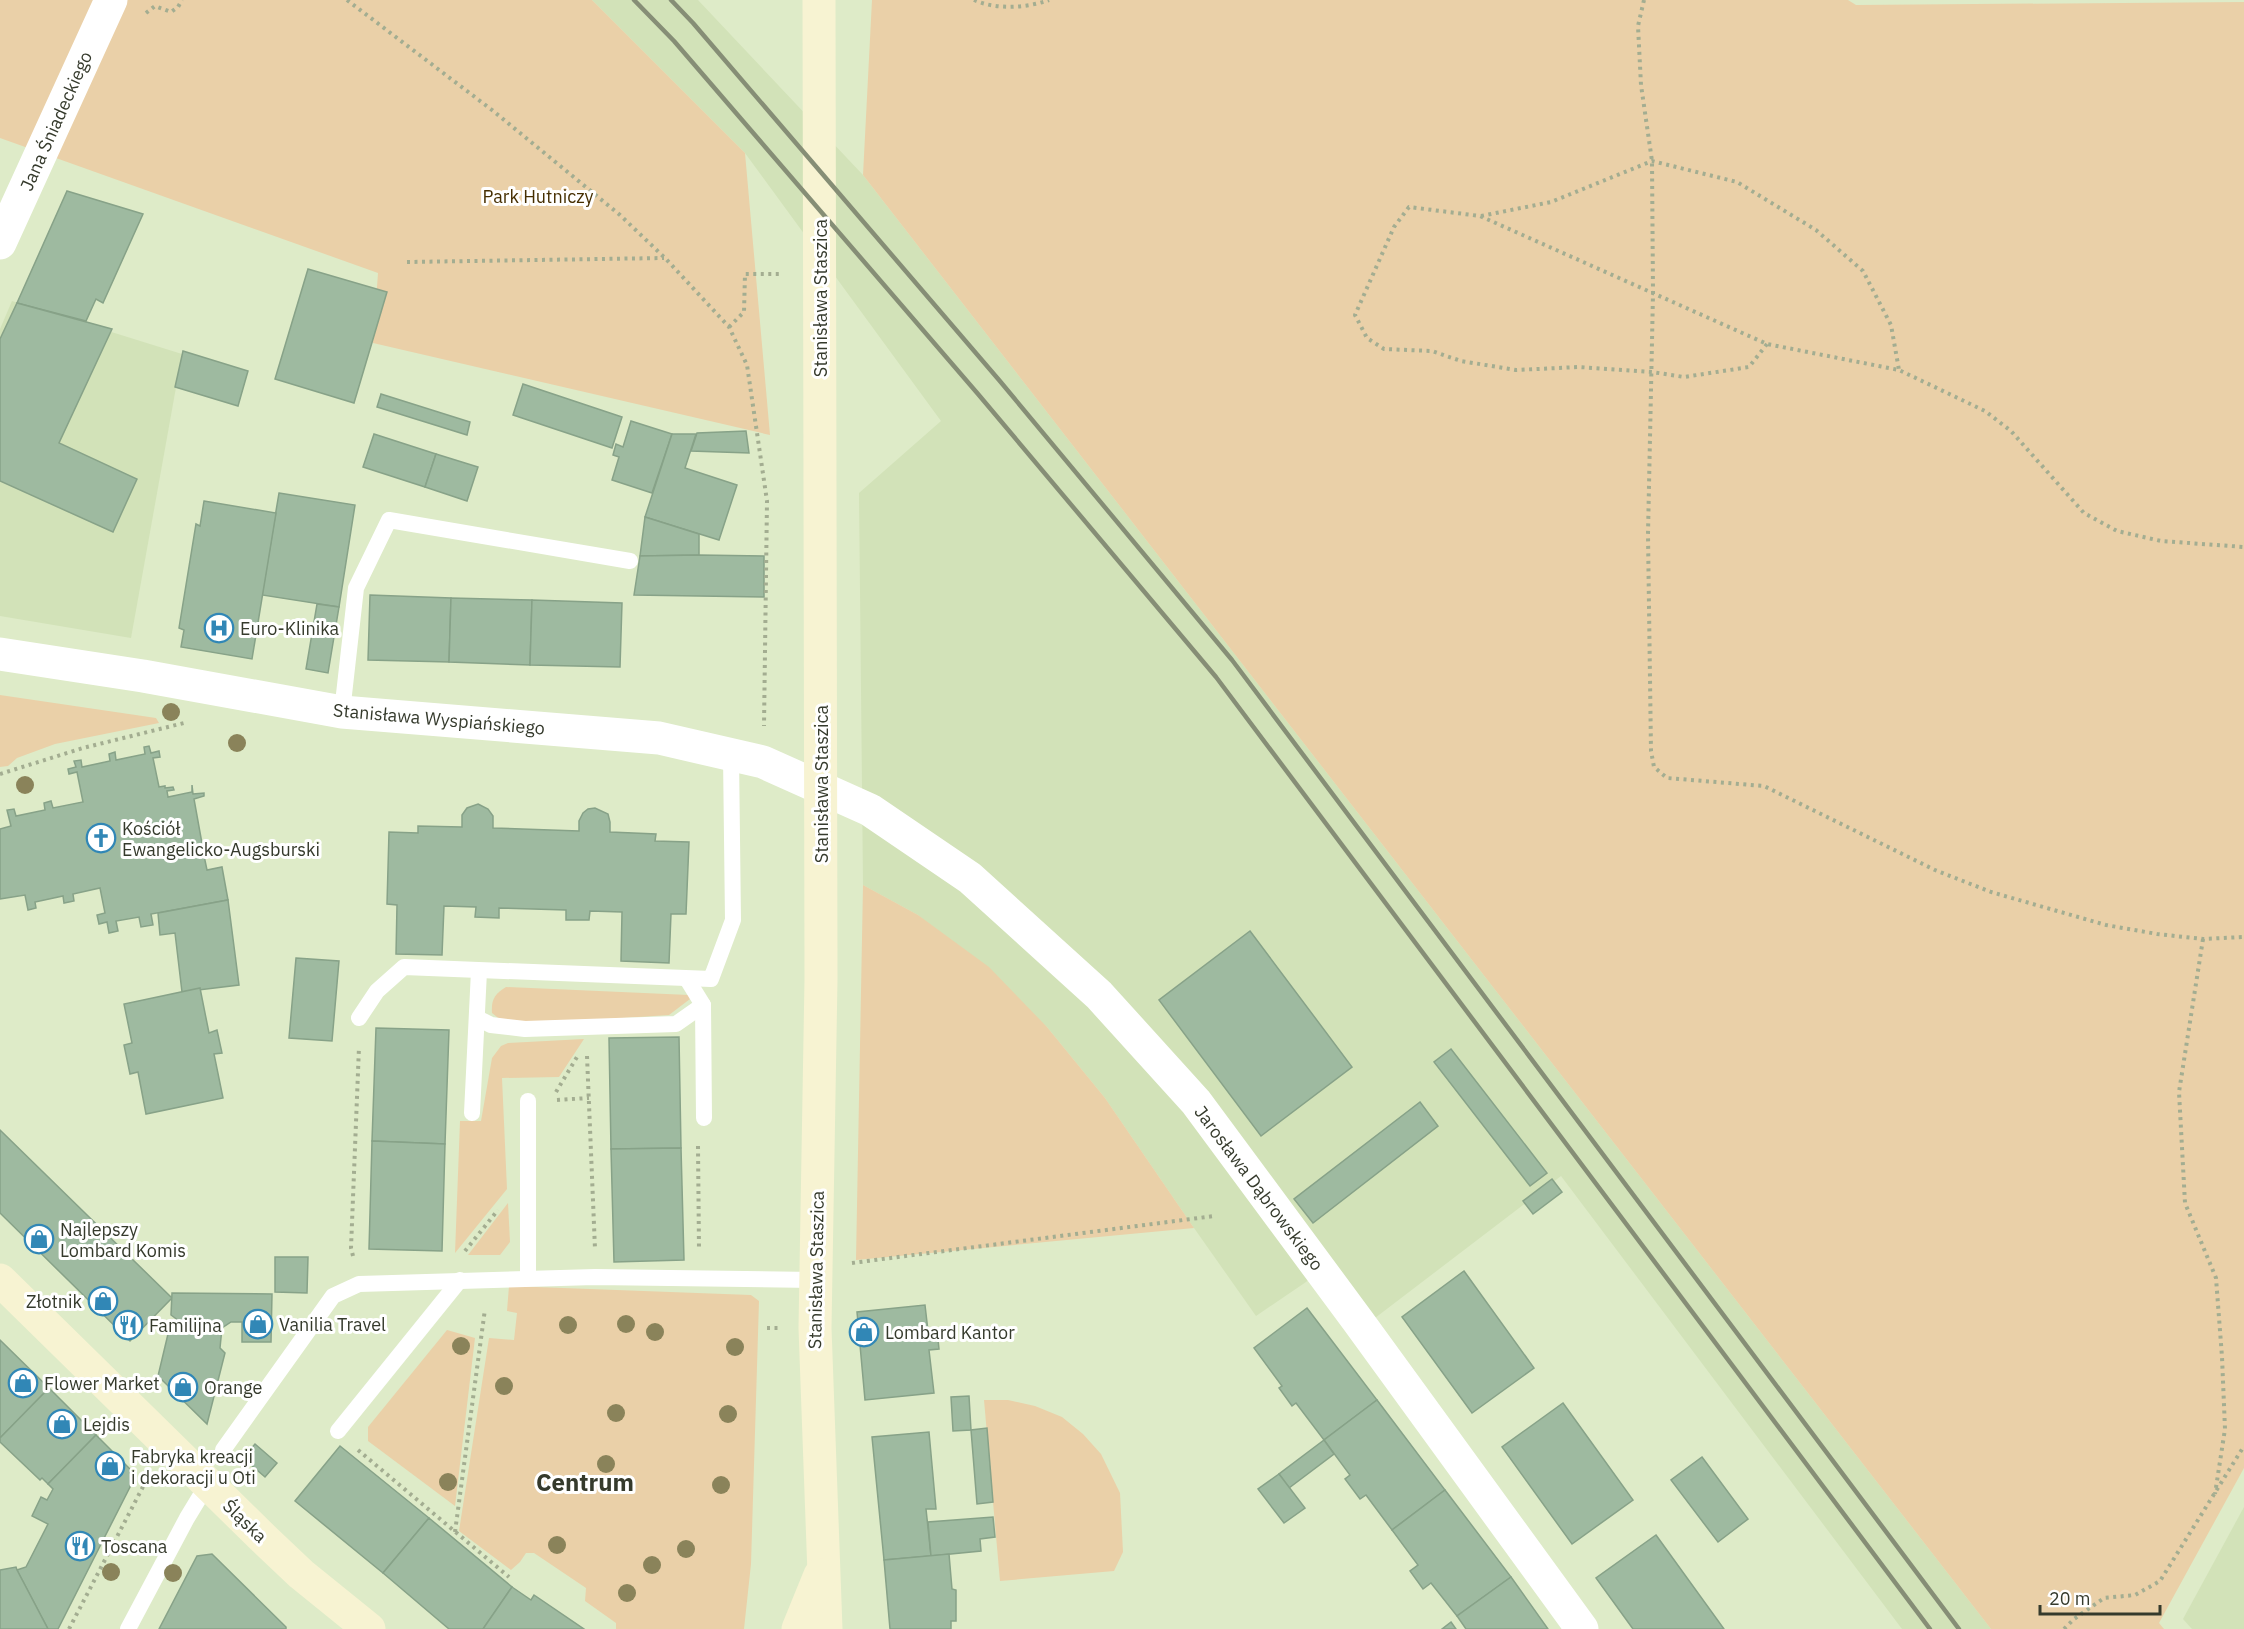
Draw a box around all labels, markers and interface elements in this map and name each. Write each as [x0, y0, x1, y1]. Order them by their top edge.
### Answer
street label: Jana Śniadeckiego [15, 48, 97, 194]
park label: Park Hutniczy [482, 185, 594, 208]
street label: Stanisława Staszica [809, 218, 832, 377]
hospital icon: Euro-Klinika [203, 612, 235, 644]
place label: Euro-Klinika [240, 617, 340, 640]
street label: Stanisława Wyspiańskiego [332, 698, 546, 740]
street label: Stanisława Staszica [810, 704, 833, 863]
place label: Kościół Ewangelicko-Augsburski [122, 817, 320, 861]
church icon: Kościół Ewangelicko-Augsburski [85, 822, 117, 854]
street label: Jarosława Dąbrowskiego [1189, 1101, 1329, 1275]
street label: Stanisława Staszica [803, 1190, 829, 1349]
place label: Najlepszy Lombard Komis [60, 1218, 186, 1262]
shop icon: Najlepszy Lombard Komis [23, 1223, 55, 1255]
shop icon: Złotnik [87, 1285, 119, 1317]
place label: Złotnik [26, 1290, 83, 1313]
shop icon: Vanilia Travel [242, 1308, 274, 1340]
restaurant icon: Familijna [112, 1309, 144, 1341]
place label: Vanilia Travel [279, 1313, 386, 1336]
place label: Familijna [149, 1314, 222, 1337]
shop icon: Lombard Kantor [848, 1316, 880, 1348]
place label: Lombard Kantor [885, 1321, 1015, 1344]
shop icon: Flower Market [7, 1367, 39, 1399]
shop icon: Orange [167, 1371, 199, 1403]
place label: Flower Market [44, 1372, 160, 1395]
place label: Orange [204, 1376, 263, 1399]
shop icon: Lejdis [46, 1408, 78, 1440]
place label: Lejdis [83, 1413, 130, 1436]
place label: Fabryka kreacji i dekoracji u Oti [131, 1445, 256, 1489]
shop icon: Fabryka kreacji i dekoracji u Oti [94, 1450, 126, 1482]
district label: Centrum [536, 1466, 634, 1498]
street label: Śląska [218, 1494, 272, 1548]
restaurant icon: Toscana [64, 1530, 96, 1562]
place label: Toscana [101, 1535, 168, 1558]
scale bar [2040, 1578, 2160, 1616]
text: 20 m [2049, 1587, 2091, 1610]

